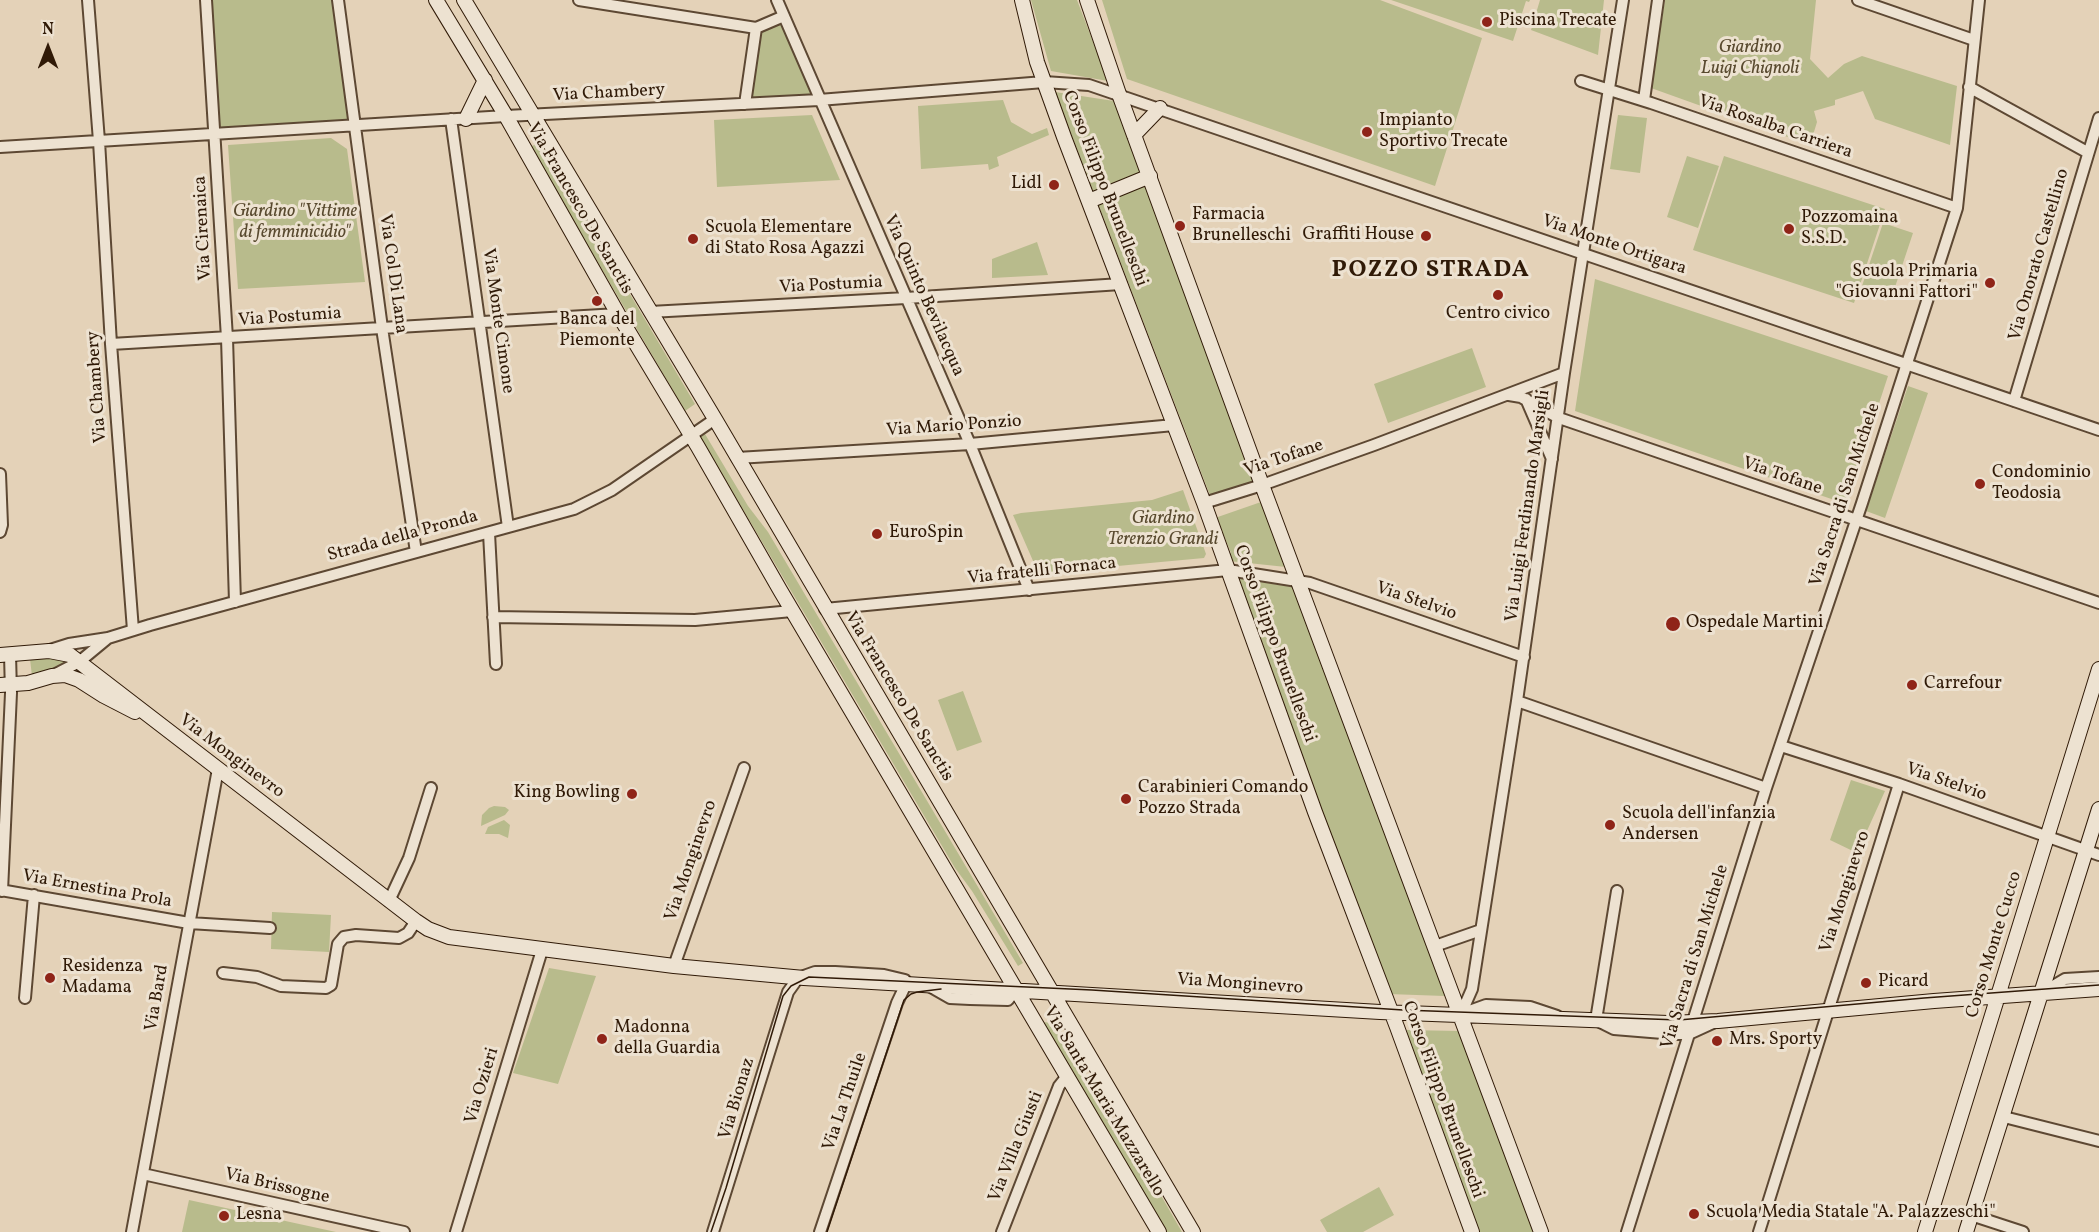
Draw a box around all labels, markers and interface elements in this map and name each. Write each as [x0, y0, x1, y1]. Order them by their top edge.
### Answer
place label: Piscina Trecate [1499, 11, 1617, 33]
marker: Piscina Trecate [1480, 15, 1494, 29]
north arrow [18, 18, 78, 78]
text: N [42, 19, 54, 41]
park label: Giardino Luigi Chignoli [1701, 38, 1799, 80]
street label: Via Chambery [552, 80, 666, 108]
street label: Corso Filippo Brunelleschi [1057, 88, 1151, 290]
street label: Via Rosalba Carriera [1695, 91, 1855, 165]
place label: Impianto Sportivo Trecate [1379, 111, 1508, 154]
street label: Via Francesco De Sanctis [521, 120, 637, 298]
marker: Impianto Sportivo Trecate [1360, 125, 1374, 139]
street label: Via Onorato Castellino [2005, 166, 2075, 344]
place label: Lidl [1011, 174, 1042, 196]
street label: Via Cirenaica [190, 175, 218, 281]
marker: Lidl [1047, 178, 1061, 192]
park label: Giardino "Vittime di femminicidio" [233, 202, 357, 244]
place label: Farmacia Brunelleschi [1192, 205, 1291, 248]
place label: Pozzomaina S.S.D. [1801, 208, 1898, 250]
street label: Via Monte Ortigara [1539, 211, 1689, 281]
street label: Via Quinto Bevilacqua [878, 212, 968, 380]
street label: Via Col Di Lana [373, 213, 411, 335]
place label: Scuola Elementare di Stato Rosa Agazzi [705, 218, 865, 260]
marker: Farmacia Brunelleschi [1173, 219, 1187, 233]
marker: Pozzomaina S.S.D. [1782, 222, 1796, 236]
place label: Graffiti House [1302, 225, 1414, 247]
marker: Graffiti House [1419, 229, 1433, 243]
marker: Scuola Elementare di Stato Rosa Agazzi [686, 232, 700, 246]
street label: Via Monte Cimone [476, 247, 518, 395]
district label: POZZO STRADA [1332, 258, 1530, 286]
place label: Scuola Primaria "Giovanni Fattori" [1836, 262, 1978, 304]
street label: Via Postumia [779, 273, 883, 299]
marker: Scuola Primaria "Giovanni Fattori" [1983, 276, 1997, 290]
marker: Centro civico [1491, 288, 1505, 302]
marker: Banca del Piemonte [590, 294, 604, 308]
street label: Via Postumia [238, 304, 342, 332]
place label: Centro civico [1446, 304, 1550, 326]
place label: Banca del Piemonte [559, 310, 635, 352]
street label: Via Chambery [83, 330, 113, 444]
street label: Via Luigi Ferdinando Marsigli [1502, 388, 1556, 624]
street label: Via Sacra di San Michele [1806, 400, 1886, 590]
street label: Via Mario Ponzio [886, 411, 1022, 443]
street label: Via Tofane [1241, 435, 1327, 483]
street label: Via Tofane [1739, 453, 1825, 501]
place label: Condominio Teodosia [1992, 463, 2091, 506]
marker: Condominio Teodosia [1973, 477, 1987, 491]
street label: Strada della Pronda [325, 507, 481, 567]
park label: Giardino Terenzio Grandi [1108, 509, 1218, 552]
place label: EuroSpin [889, 523, 964, 545]
marker: EuroSpin [870, 527, 884, 541]
street label: Corso Filippo Brunelleschi [1228, 542, 1320, 746]
street label: Via fratelli Fornaca [967, 553, 1117, 591]
street label: Via Stelvio [1373, 578, 1459, 626]
street label: Via Francesco De Sanctis [839, 608, 957, 786]
place label: Ospedale Martini [1686, 613, 1824, 635]
marker: Ospedale Martini [1664, 615, 1682, 633]
place label: Carrefour [1924, 674, 2002, 696]
marker: Carrefour [1905, 678, 1919, 692]
street label: Via Monginevro [174, 710, 288, 804]
street label: Via Stelvio [1903, 759, 1989, 807]
place label: Carabinieri Comando Pozzo Strada [1138, 778, 1308, 820]
place label: King Bowling [514, 783, 620, 805]
marker: King Bowling [625, 787, 639, 801]
marker: Carabinieri Comando Pozzo Strada [1119, 792, 1133, 806]
street label: Via Monginevro [661, 798, 723, 924]
place label: Scuola dell'infanzia Andersen [1622, 804, 1776, 846]
marker: Scuola dell'infanzia Andersen [1603, 818, 1617, 832]
street label: Via Monginevro [1816, 829, 1876, 955]
street label: Via Sacra di San Michele [1658, 862, 1734, 1052]
street label: Via Ernestina Prola [20, 866, 174, 914]
street label: Corso Monte Cucco [1962, 869, 2028, 1021]
place label: Residenza Madama [62, 957, 143, 1000]
street label: Via Bard [142, 963, 174, 1033]
street label: Via Monginevro [1176, 970, 1304, 1000]
marker: Residenza Madama [43, 971, 57, 985]
place label: Picard [1878, 972, 1929, 994]
marker: Picard [1859, 976, 1873, 990]
street label: Corso Filippo Brunelleschi [1396, 998, 1488, 1202]
street label: Via Santa Maria Mazzarello [1038, 1003, 1168, 1201]
place label: Madonna della Guardia [614, 1018, 720, 1060]
place label: Mrs. Sporty [1729, 1030, 1822, 1052]
marker: Madonna della Guardia [595, 1032, 609, 1046]
marker: Mrs. Sporty [1710, 1034, 1724, 1048]
street label: Via Ozieri [461, 1045, 505, 1127]
street label: Via La Thuile [819, 1050, 873, 1154]
street label: Via Bionaz [715, 1056, 761, 1142]
street label: Via Villa Giusti [985, 1088, 1049, 1206]
street label: Via Brissogne [222, 1164, 332, 1210]
place label: Scuola Media Statale "A. Palazzeschi" [1706, 1203, 1996, 1225]
place label: Lesna [236, 1205, 282, 1227]
marker: Scuola Media Statale "A. Palazzeschi" [1687, 1207, 1701, 1221]
marker: Lesna [217, 1209, 231, 1223]

